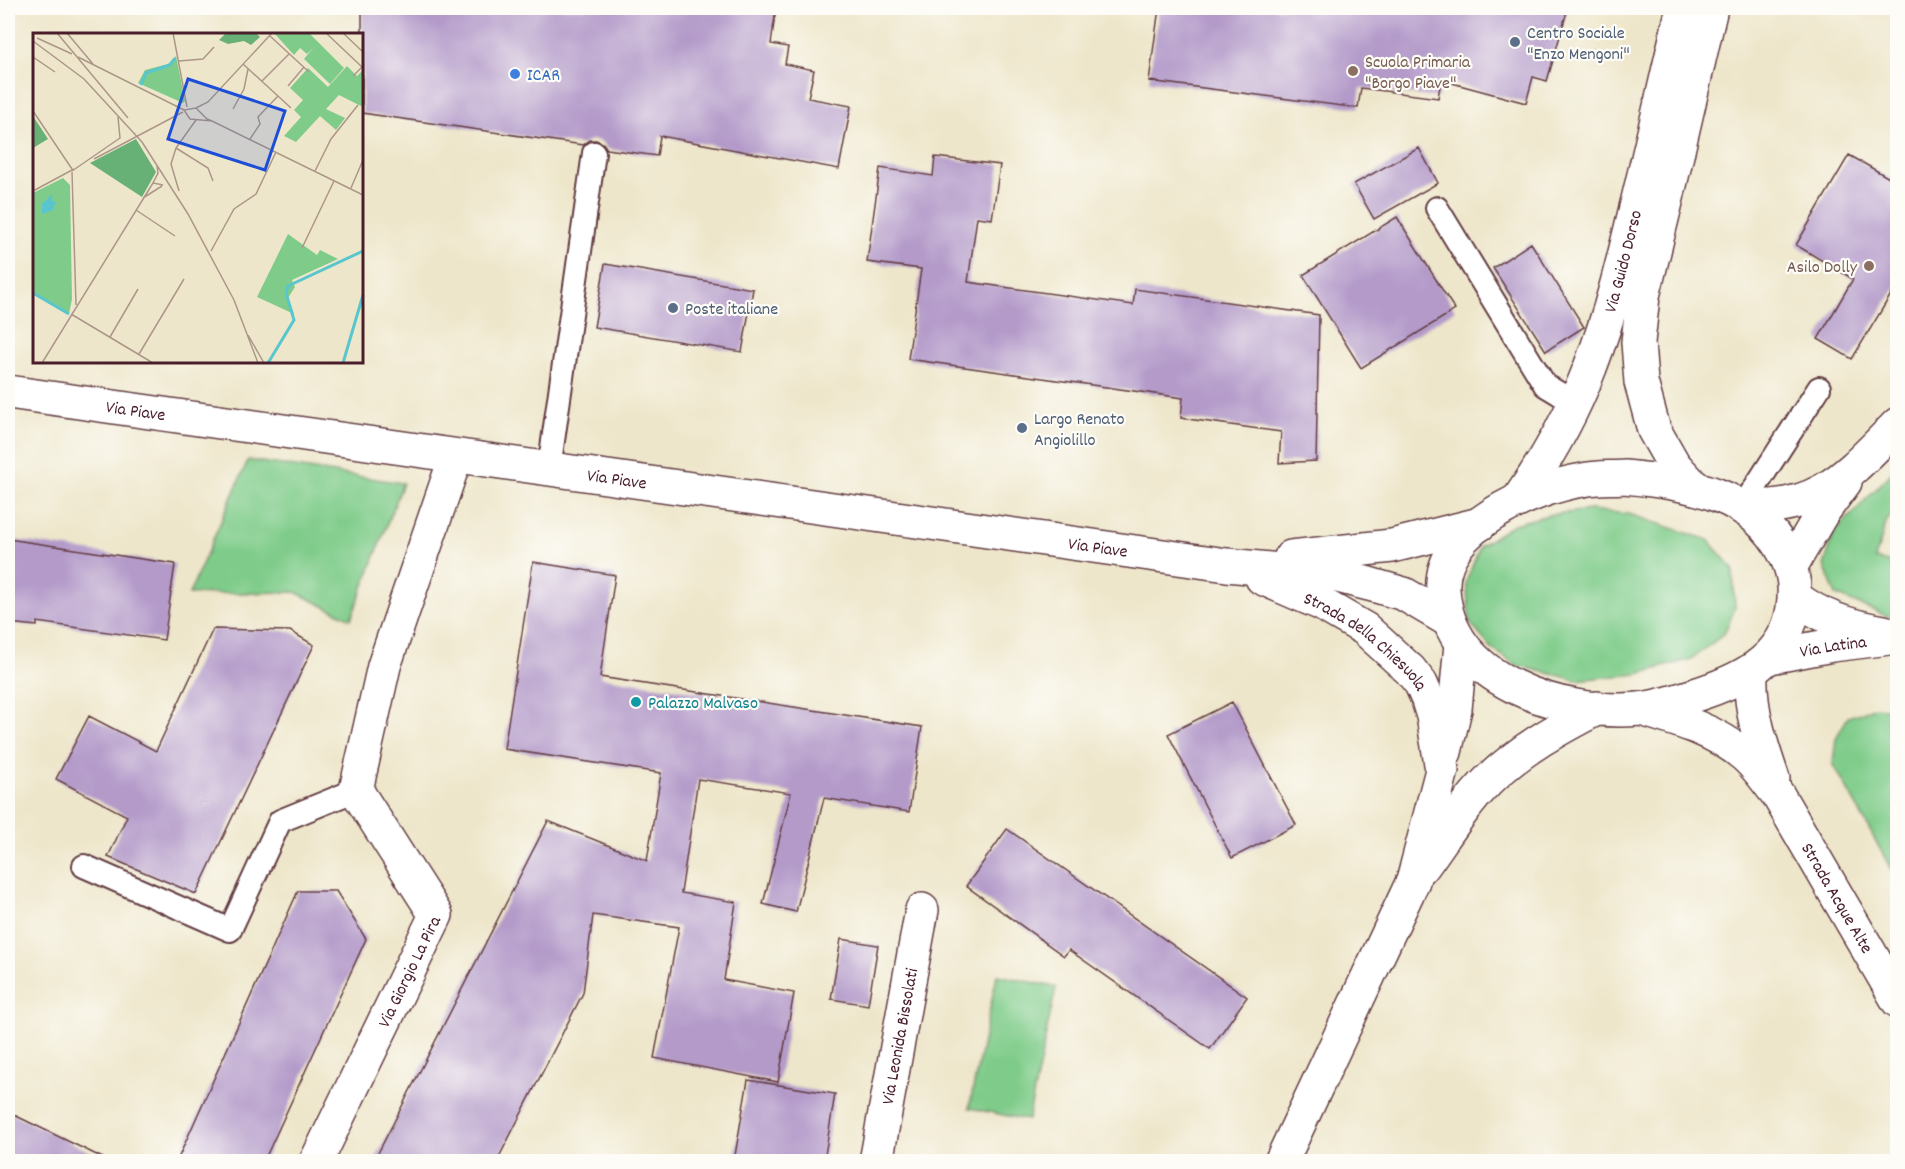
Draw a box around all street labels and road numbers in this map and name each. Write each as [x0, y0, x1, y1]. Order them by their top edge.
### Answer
street label: Via Guido Dorso [1599, 208, 1650, 316]
street label: Via Piave [104, 396, 167, 429]
street label: Via Piave [585, 464, 648, 497]
street label: Via Piave [1066, 533, 1129, 566]
street label: Strada della Chiesuola [1299, 587, 1433, 696]
street label: Via Latina [1798, 631, 1869, 666]
street label: Strada Acque Alte [1794, 839, 1878, 959]
street label: Via Giorgio La Pira [373, 912, 449, 1033]
street label: Via Leonida Bissolati [877, 966, 926, 1107]

